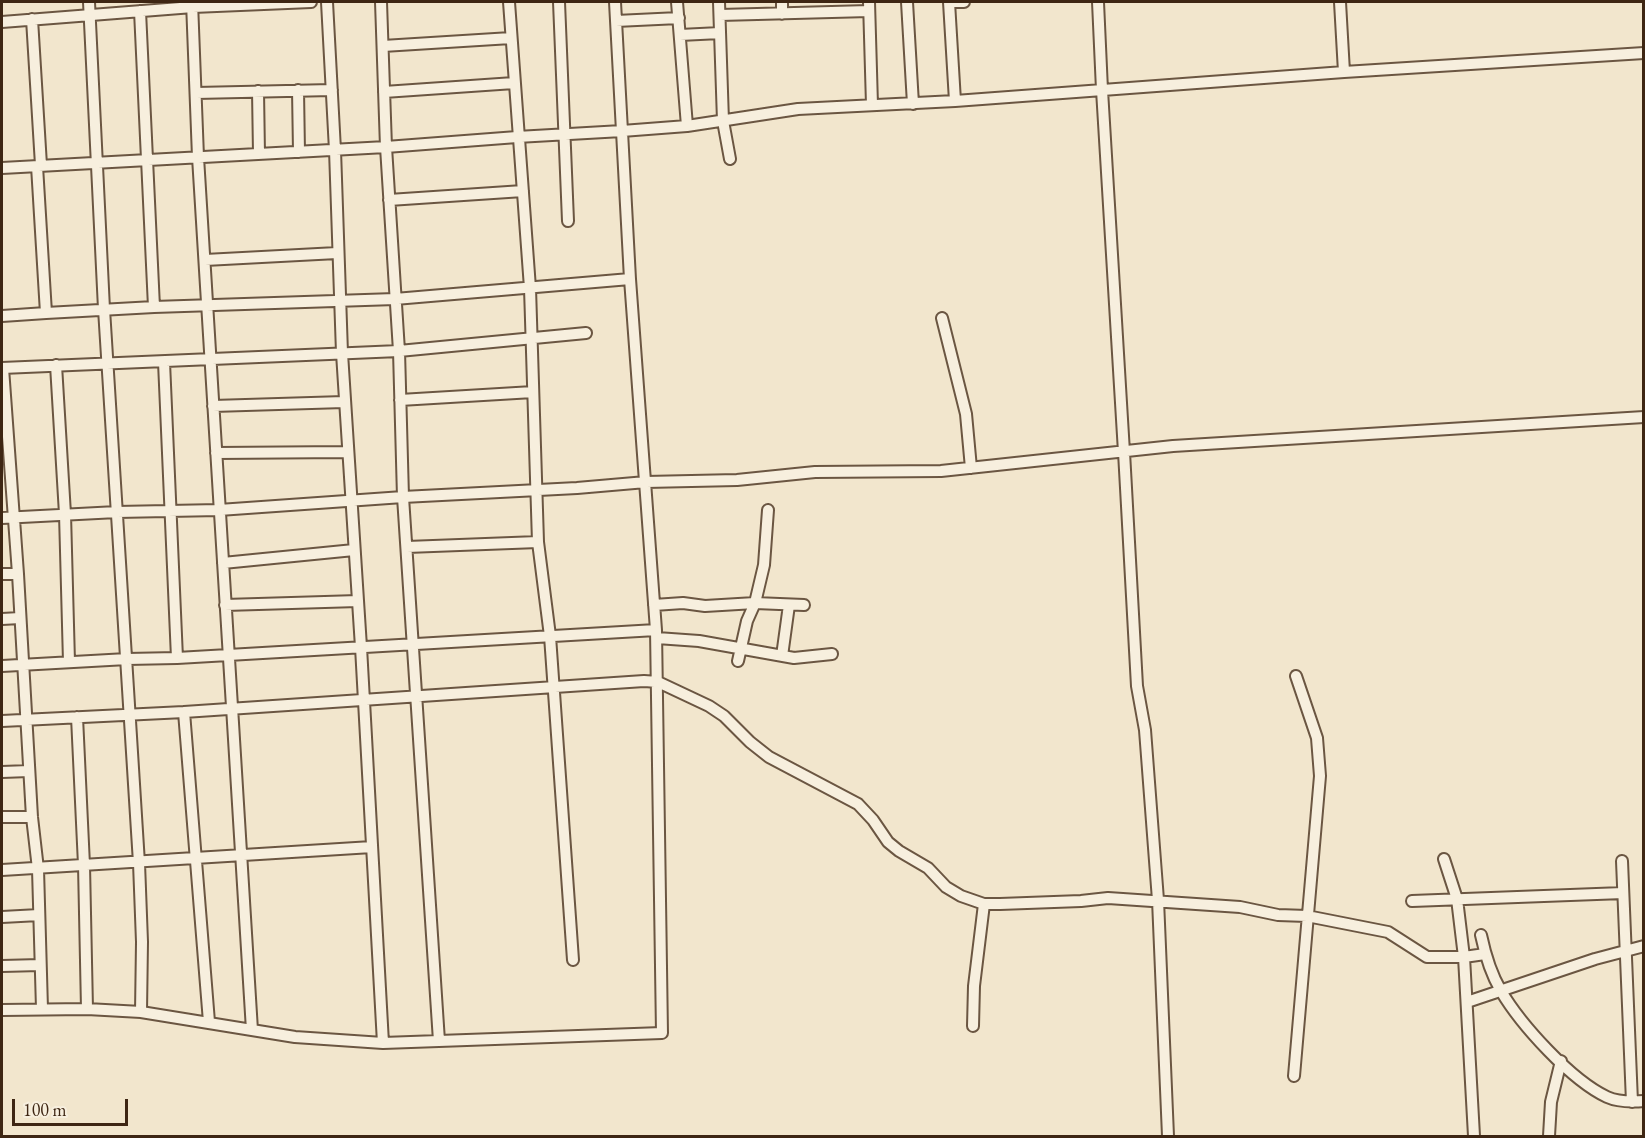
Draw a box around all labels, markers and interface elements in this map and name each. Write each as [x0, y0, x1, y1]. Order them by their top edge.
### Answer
scale bar [15, 1087, 130, 1125]
text: 100 m [23, 1098, 67, 1121]

